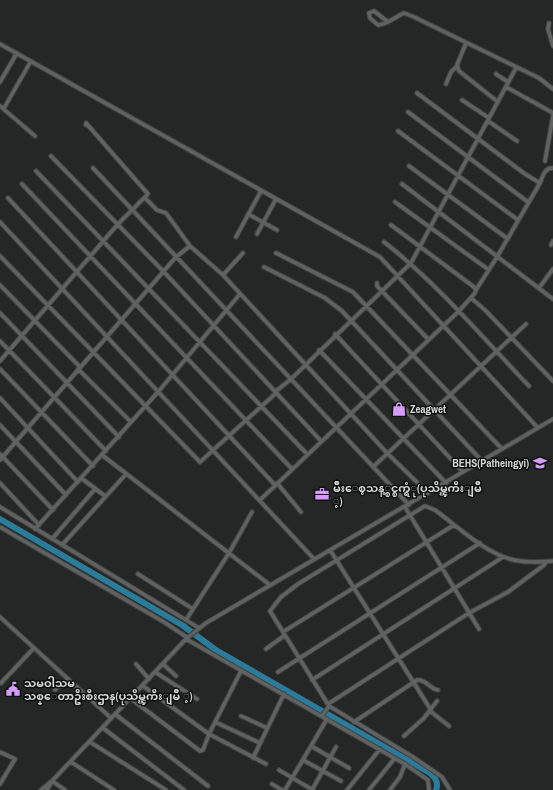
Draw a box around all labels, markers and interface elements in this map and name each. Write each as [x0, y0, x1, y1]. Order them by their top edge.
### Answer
shop icon: Zeagwet [391, 401, 407, 417]
place label: Zeagwet [410, 402, 446, 416]
school or university icon: BEHS(Patheingyi) [532, 455, 548, 471]
place label: BEHS(Patheingyi) [452, 456, 529, 470]
place label: မ်ိဳးေစ့သန့္စင္စက္ရံု(ပုသိမ္ၾကီးျမိဳ ့) [333, 481, 482, 508]
office icon: မ်ိဳးေစ့သန့္စင္စက္ရံု(ပုသိမ္ၾကီးျမိဳ ့) [314, 486, 330, 502]
place label: သမဝါသမ သစ္ေတာဦးစီးဌာန(ပုသိမ္ၾကီးျမိဳ ့) [24, 676, 192, 706]
public building icon: သမဝါသမ သစ္ေတာဦးစီးဌာန(ပုသိမ္ၾကီးျမိဳ ့) [5, 681, 21, 697]

